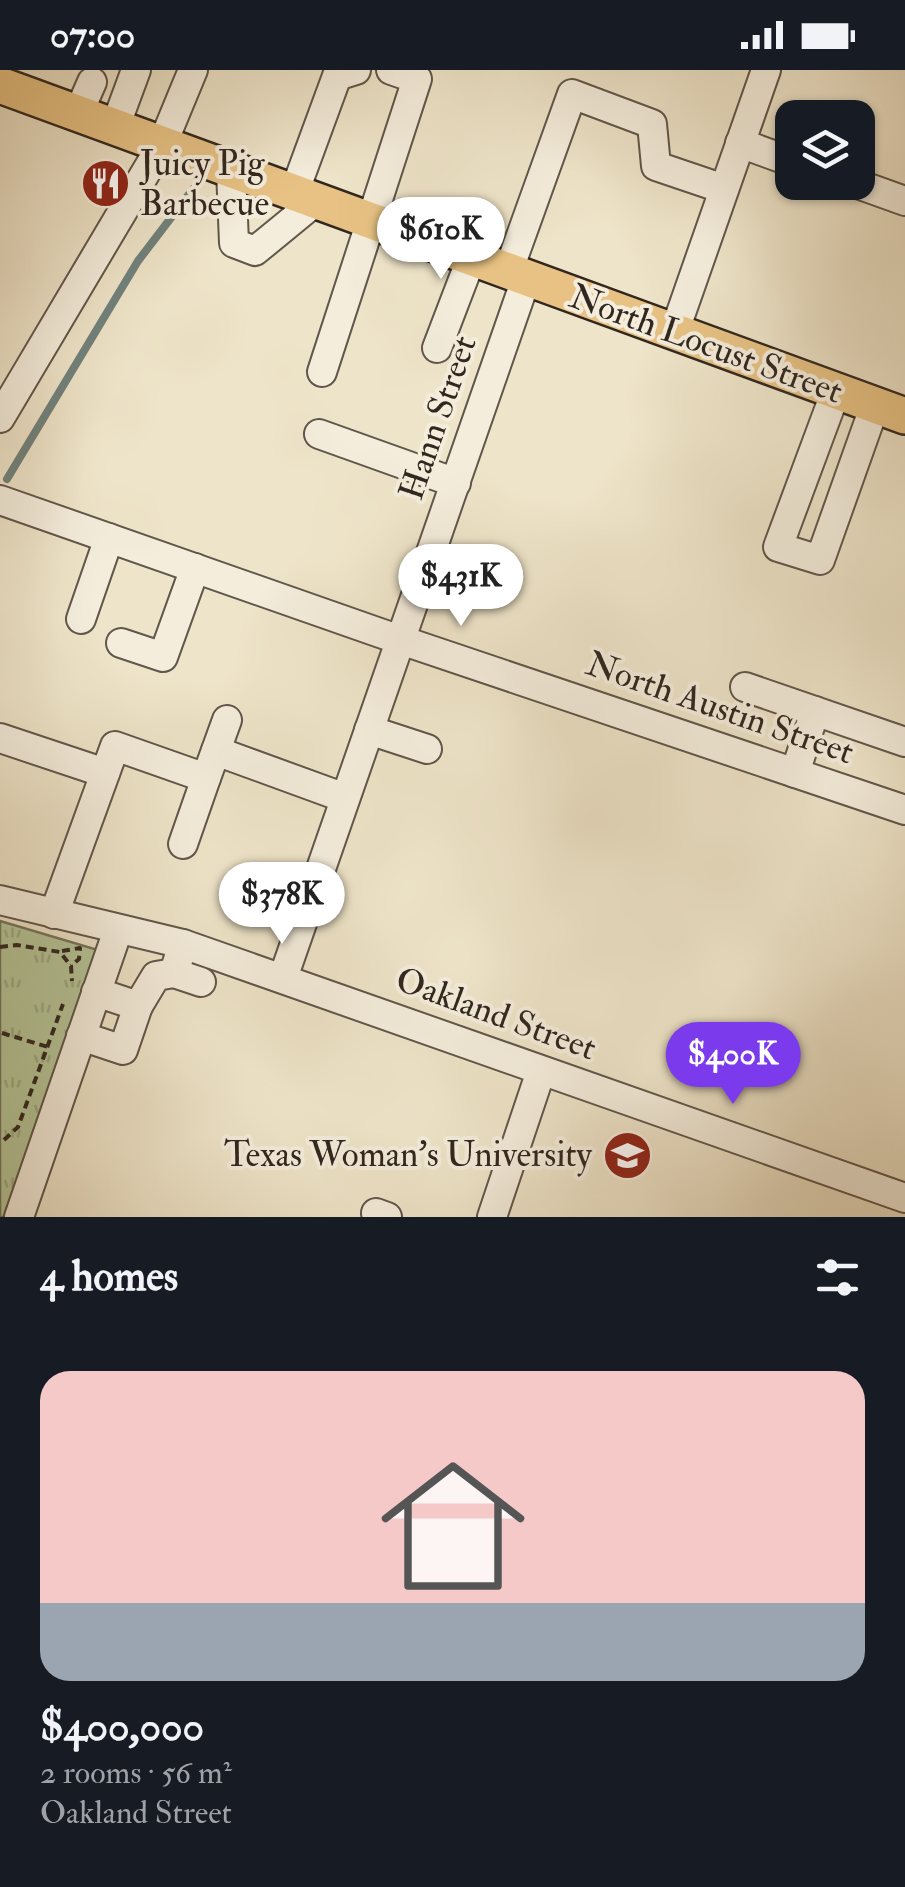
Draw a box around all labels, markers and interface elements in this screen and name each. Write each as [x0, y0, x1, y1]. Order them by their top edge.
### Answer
text: 07:00 [50, 11, 135, 59]
map controls [775, 100, 875, 200]
button: layers [775, 100, 875, 200]
place label: Juicy Pig Barbecue [139, 142, 269, 226]
restaurant icon: Juicy Pig Barbecue [79, 158, 131, 210]
pin: $610K [371, 197, 511, 282]
text: $610K [399, 209, 483, 249]
street label: North Locust Street [564, 274, 848, 414]
street label: Hann Street [389, 330, 487, 506]
pin: $431K [391, 544, 531, 629]
text: $431K [420, 556, 502, 596]
street label: North Austin Street [580, 642, 860, 774]
pin: $378K [212, 862, 352, 947]
text: $378K [241, 874, 323, 914]
street label: Oakland Street [390, 957, 602, 1071]
pin: $400K [663, 1022, 803, 1107]
text: $400K [688, 1034, 778, 1074]
school or university icon: Texas Woman's University [601, 1129, 653, 1181]
place label: Texas Woman's University [224, 1133, 593, 1177]
icon: filters [810, 1250, 865, 1305]
text: 4 homes [40, 1251, 178, 1303]
icon: home [363, 1436, 543, 1616]
text: $400,000 [40, 1701, 204, 1753]
text: 2 rooms · 56 m² [40, 1753, 232, 1793]
text: Oakland Street [40, 1793, 232, 1833]

